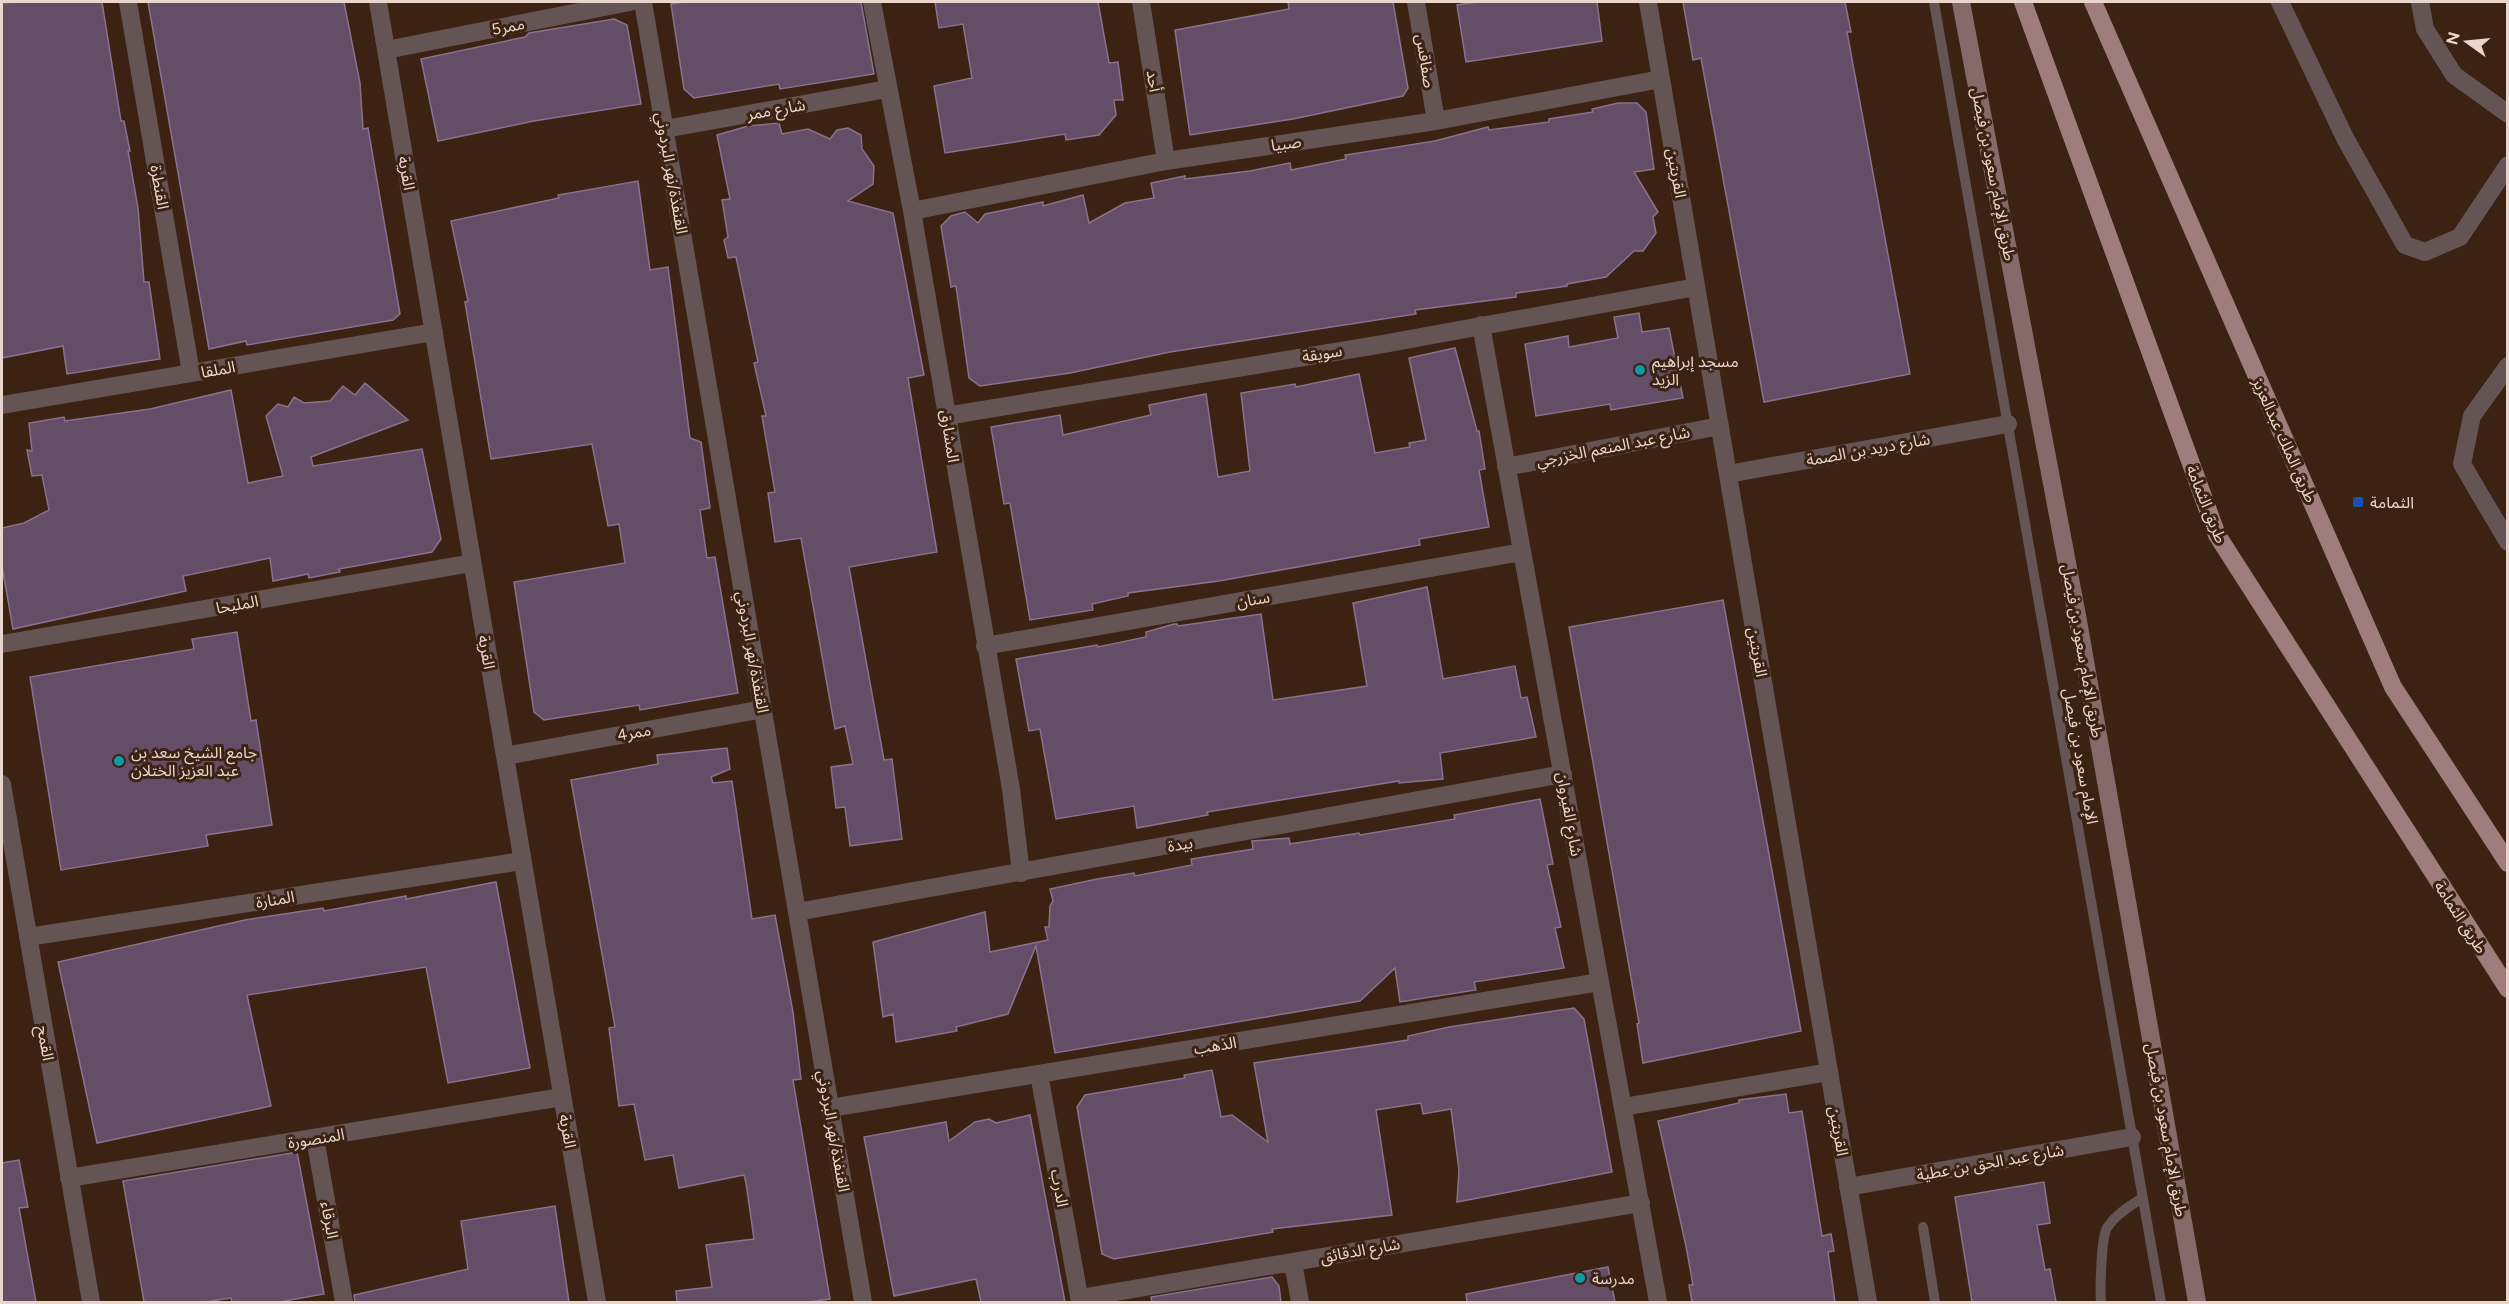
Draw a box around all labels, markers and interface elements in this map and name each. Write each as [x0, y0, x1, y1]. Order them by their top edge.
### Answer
north arrow [2437, 12, 2497, 72]
street label: ممر5 [490, 14, 526, 39]
text: N [2442, 30, 2464, 47]
street label: صفاقس [1412, 33, 1439, 89]
street label: أحد [1142, 69, 1165, 93]
street label: طريق الإمام سعود بن فيصل [1964, 86, 2020, 263]
street label: شارع ممر [744, 95, 807, 127]
street label: القنفذة/نهر البردوني [649, 111, 692, 236]
street label: صبيا [1270, 132, 1303, 155]
street label: القريتين [1663, 147, 1690, 199]
street label: القرية [394, 155, 419, 192]
street label: القنطرة [146, 163, 173, 211]
street label: سويقة [1301, 341, 1344, 366]
place label: مسجد إبراهيم الزيد [1652, 352, 1739, 389]
street label: الملقا [199, 357, 237, 382]
marker: مسجد إبراهيم الزيد [1633, 363, 1647, 377]
street label: طريق الملك عبدالعزيز [2247, 374, 2321, 506]
street label: المشارق [936, 408, 963, 464]
street label: شارع عبد المنعم الخزرجي [1535, 422, 1692, 474]
street label: شارع دريد بن الصمة [1805, 429, 1932, 473]
street label: طريق الثمامة [2181, 462, 2231, 546]
place label: الثمامة [2370, 493, 2414, 512]
marker: الثمامة [2351, 495, 2365, 509]
street label: طريق الإمام سعود بن فيصل [2055, 563, 2107, 740]
street label: سنان [1235, 587, 1271, 612]
street label: القنفذة/نهر البردوني [730, 590, 773, 715]
street label: المليحا [214, 591, 260, 618]
street label: القريتين [1744, 626, 1771, 678]
street label: القرية [474, 634, 499, 671]
street label: الإمام سعود بن فيصل [2056, 687, 2102, 826]
street label: ممر4 [616, 720, 652, 745]
place label: جامع الشيخ سعد بن عبد العزيز الختلان [131, 743, 257, 780]
marker: جامع الشيخ سعد بن عبد العزيز الختلان [112, 754, 126, 768]
street label: شارع القيروان [1550, 770, 1586, 858]
street label: بيدة [1166, 833, 1194, 856]
street label: طريق الثمامة [2429, 878, 2491, 958]
street label: المنارة [254, 887, 296, 912]
street label: القمح [30, 1024, 58, 1063]
street label: الذهب [1192, 1033, 1238, 1058]
street label: طريق الإمام سعود بن فيصل [2139, 1042, 2191, 1219]
street label: القنفذة/نهر البردوني [811, 1069, 854, 1194]
street label: القريتين [1825, 1105, 1852, 1157]
street label: القرية [555, 1113, 580, 1150]
street label: المنصورة [286, 1125, 346, 1152]
street label: شارع عبد الحق بن عطية [1915, 1140, 2066, 1188]
street label: الدرب [1047, 1168, 1072, 1209]
street label: البرقاء [317, 1200, 342, 1240]
street label: شارع الدقائق [1319, 1234, 1402, 1270]
place label: مدرسة [1592, 1269, 1635, 1288]
marker: مدرسة [1573, 1271, 1587, 1285]

